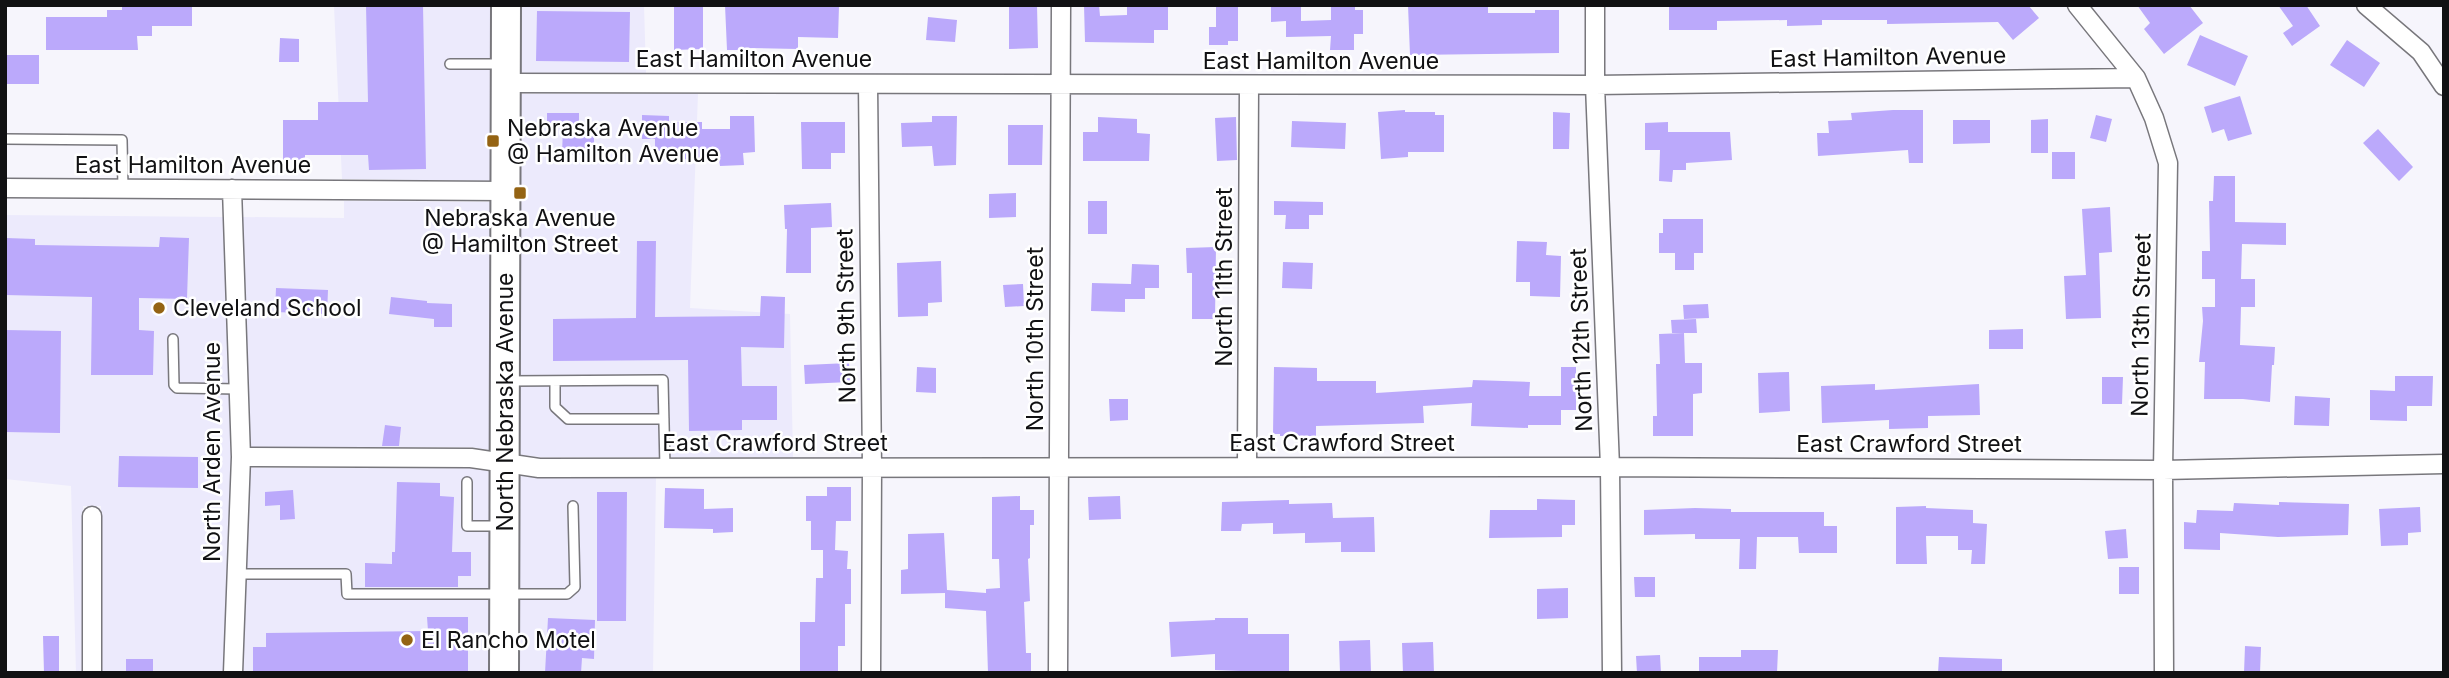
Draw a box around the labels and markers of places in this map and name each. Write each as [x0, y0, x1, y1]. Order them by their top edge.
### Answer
place label: Nebraska Avenue @ Hamilton Avenue [507, 114, 719, 168]
marker: Nebraska Avenue @ Hamilton Avenue [485, 133, 501, 149]
marker: Nebraska Avenue @ Hamilton Street [512, 185, 528, 201]
place label: Nebraska Avenue @ Hamilton Street [422, 204, 619, 258]
place label: Cleveland School [173, 294, 362, 322]
marker: Cleveland School [151, 300, 167, 316]
place label: El Rancho Motel [421, 626, 596, 654]
marker: El Rancho Motel [399, 632, 415, 648]

